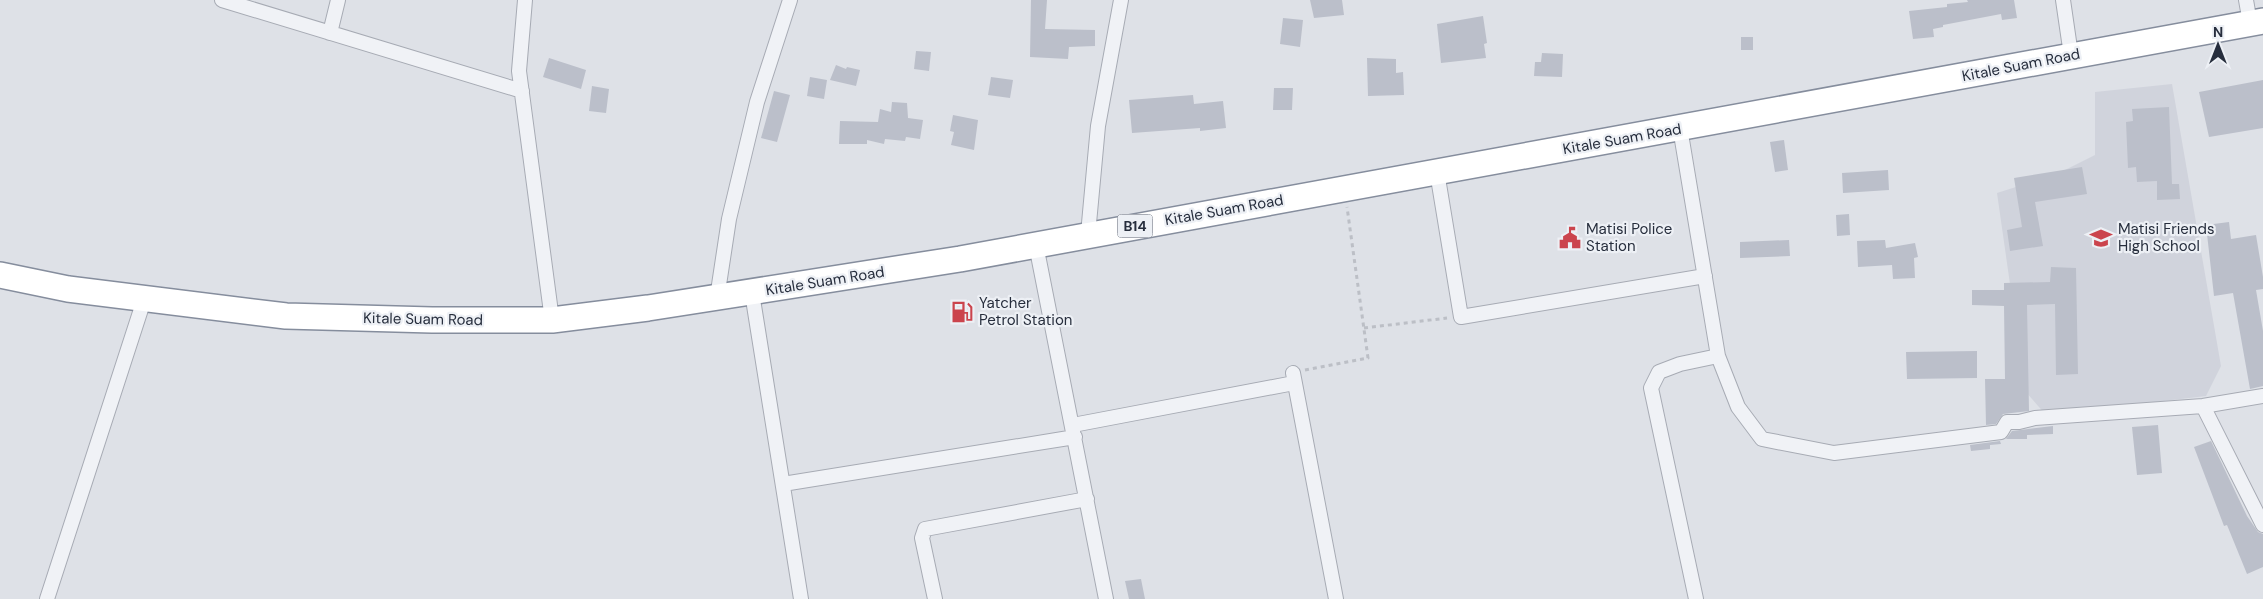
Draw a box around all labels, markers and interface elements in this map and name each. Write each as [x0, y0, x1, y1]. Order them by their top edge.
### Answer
north arrow [2193, 20, 2243, 70]
text: N [2213, 23, 2223, 41]
street label: Kitale Suam Road [1960, 44, 2082, 86]
street label: Kitale Suam Road [1561, 119, 1683, 159]
street label: Kitale Suam Road [1163, 190, 1285, 230]
road number: B14 [1118, 215, 1152, 238]
place label: Matisi Police Station [1586, 219, 1672, 256]
place label: Matisi Friends High School [2118, 219, 2214, 256]
public building icon: Matisi Police Station [1557, 225, 1583, 251]
school or university icon: Matisi Friends High School [2088, 225, 2114, 251]
street label: Kitale Suam Road [764, 262, 886, 300]
place label: Yatcher Petrol Station [979, 293, 1072, 330]
fuel station icon: Yatcher Petrol Station [949, 299, 975, 325]
street label: Kitale Suam Road [363, 308, 483, 330]

